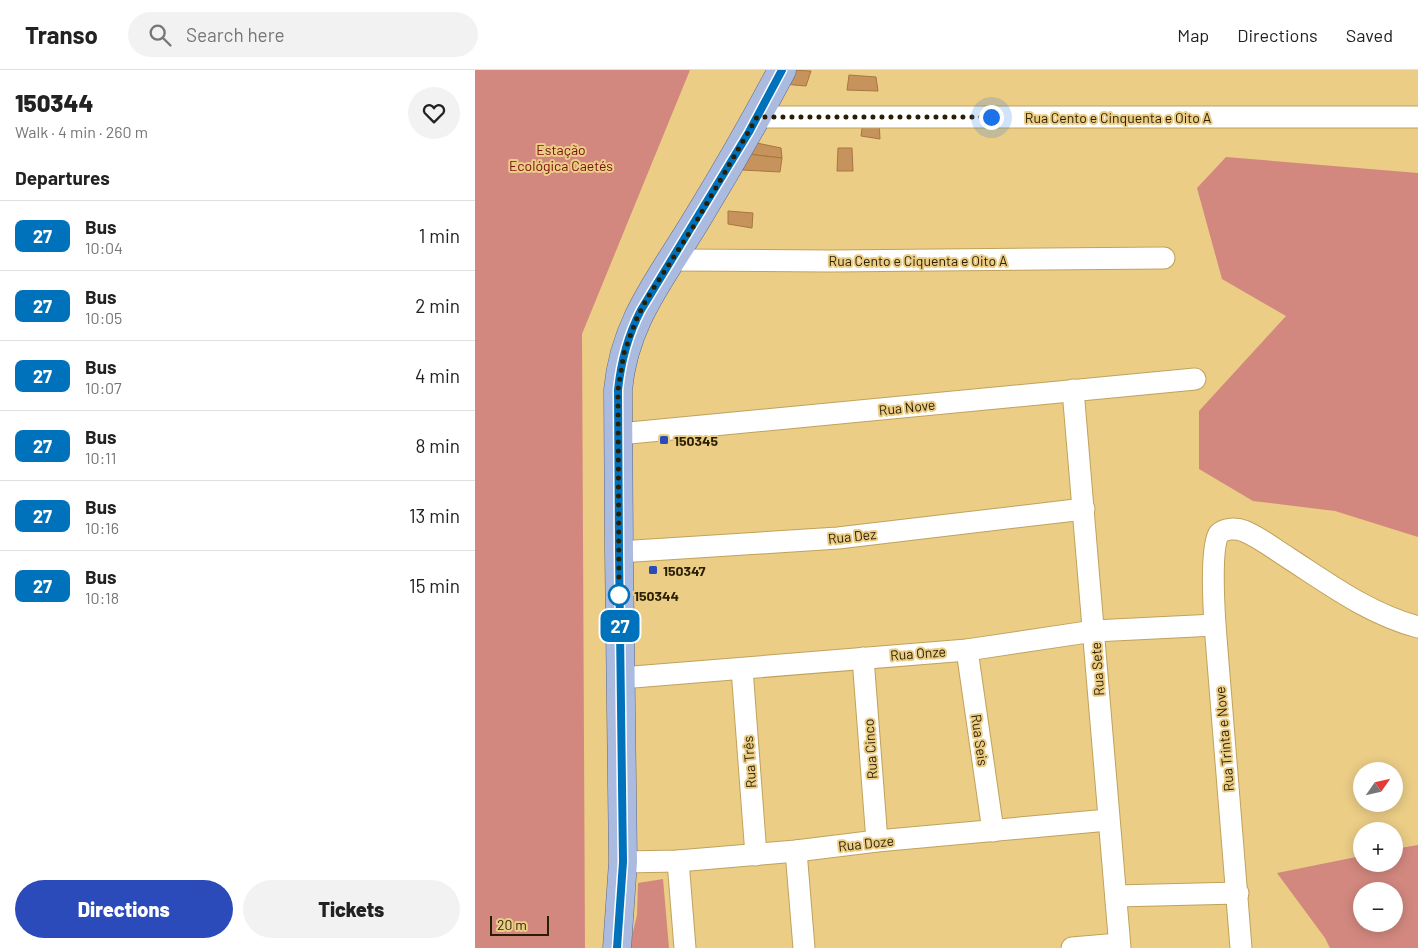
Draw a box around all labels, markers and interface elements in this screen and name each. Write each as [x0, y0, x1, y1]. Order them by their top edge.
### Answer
search box [128, 12, 478, 57]
text: Transo [25, 20, 98, 49]
icon: search [146, 21, 174, 49]
text: Search here [186, 23, 285, 46]
text: Map [1177, 24, 1209, 46]
text: Directions [1237, 24, 1318, 46]
text: Saved [1346, 24, 1393, 46]
button: heart [408, 87, 460, 139]
text: 150344 [15, 88, 93, 117]
your location [979, 105, 1004, 130]
street label: Rua Cento e Cinquenta e Oito A [1025, 109, 1212, 126]
text: Walk · 4 min · 260 m [15, 122, 148, 141]
park label: Estação Ecológica Caetés [509, 141, 613, 174]
text: Departures [15, 166, 110, 189]
text: Bus [85, 215, 117, 238]
text: 1 min [419, 224, 460, 247]
text: 27 [33, 225, 52, 247]
text: 10:04 [85, 238, 123, 257]
street label: Rua Cento e Ciquenta e Oito A [829, 252, 1008, 269]
text: Bus [85, 285, 117, 308]
text: 2 min [415, 294, 460, 317]
text: 27 [33, 295, 52, 317]
text: 10:05 [85, 308, 122, 327]
text: Bus [85, 355, 117, 378]
text: 4 min [415, 364, 460, 387]
text: 27 [33, 365, 52, 387]
text: 10:07 [85, 378, 122, 397]
street label: Rua Nove [878, 396, 936, 418]
text: Bus [85, 425, 117, 448]
place label: 150345 [674, 432, 719, 449]
text: 8 min [416, 434, 460, 457]
marker: 150345 [658, 434, 670, 446]
text: 27 [33, 435, 52, 457]
text: 10:11 [85, 448, 116, 467]
text: Bus [85, 495, 117, 518]
text: 13 min [409, 504, 460, 527]
text: 27 [33, 505, 52, 527]
text: 10:16 [85, 518, 119, 537]
street label: Rua Dez [827, 525, 877, 547]
place label: 150347 [663, 562, 706, 579]
marker: 150347 [647, 564, 659, 576]
text: Bus [85, 565, 117, 588]
text: 15 min [409, 574, 460, 597]
text: 27 [33, 575, 52, 597]
marker: 150344 [608, 584, 630, 606]
place label: 150344 [634, 587, 679, 604]
text: 10:18 [85, 588, 119, 607]
line badge: 27 [597, 610, 643, 642]
text: 27 [610, 615, 630, 637]
street label: Rua Sete [1087, 642, 1107, 696]
street label: Rua Onze [889, 643, 947, 663]
street label: Rua Trinta e Nove [1211, 686, 1237, 792]
street label: Rua Seis [968, 713, 992, 767]
street label: Rua Cinco [859, 718, 881, 780]
street label: Rua Três [739, 735, 759, 789]
north arrow [1353, 762, 1403, 812]
map controls [1353, 762, 1403, 932]
button: + [1353, 822, 1403, 872]
street label: Rua Doze [837, 832, 895, 854]
button: Directions [15, 880, 233, 938]
button: Tickets [243, 880, 460, 938]
button: − [1353, 882, 1403, 932]
scale bar [490, 913, 549, 936]
text: 20 m [497, 916, 527, 933]

